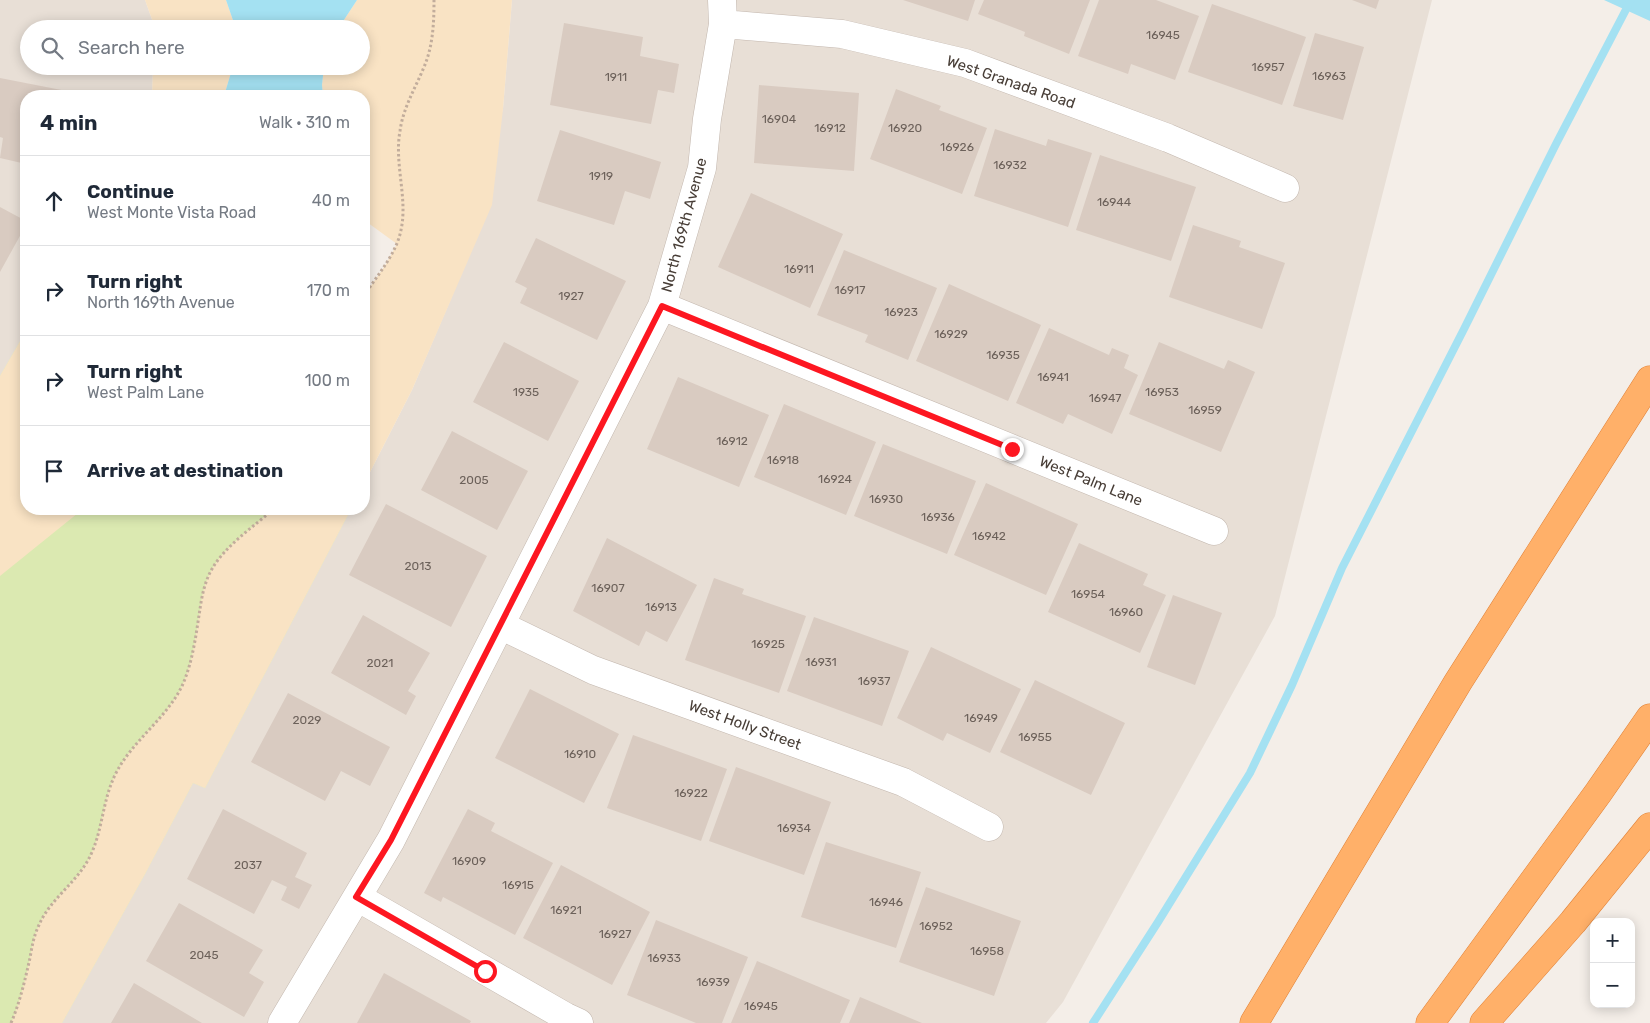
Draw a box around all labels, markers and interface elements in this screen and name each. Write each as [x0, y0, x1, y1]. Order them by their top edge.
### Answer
search box [20, 20, 370, 75]
house number: 16945 [1146, 28, 1180, 42]
icon: search [38, 34, 66, 62]
text: Search here [78, 36, 185, 59]
street label: West Granada Road [944, 51, 1078, 113]
house number: 16957 [1252, 60, 1284, 74]
house number: 16963 [1312, 69, 1346, 83]
house number: 1911 [605, 70, 627, 84]
text: 4 min [40, 110, 98, 135]
house number: 16904 [762, 112, 797, 126]
text: Walk · 310 m [259, 113, 350, 132]
house number: 16912 [814, 121, 846, 135]
house number: 16920 [888, 121, 922, 135]
house number: 16926 [940, 140, 974, 154]
street label: North 169th Avenue [657, 156, 711, 294]
house number: 16932 [993, 158, 1027, 172]
house number: 1919 [589, 169, 613, 183]
text: Continue [87, 180, 174, 203]
icon: ahead [40, 187, 68, 215]
text: 40 m [312, 191, 350, 210]
house number: 16944 [1097, 195, 1132, 209]
text: West Monte Vista Road [87, 203, 256, 222]
house number: 16911 [784, 262, 814, 276]
text: Turn right [87, 270, 182, 293]
icon: right [40, 277, 68, 305]
text: 170 m [307, 281, 350, 300]
house number: 16917 [835, 283, 865, 297]
house number: 1927 [558, 289, 584, 303]
text: North 169th Avenue [87, 293, 235, 312]
house number: 16923 [884, 305, 918, 319]
house number: 16929 [934, 327, 968, 341]
house number: 16935 [986, 348, 1020, 362]
text: Turn right [87, 360, 182, 383]
icon: right [40, 367, 68, 395]
house number: 16941 [1037, 370, 1069, 384]
text: 100 m [305, 371, 350, 390]
text: West Palm Lane [87, 383, 204, 402]
house number: 1935 [513, 385, 539, 399]
house number: 16953 [1145, 385, 1179, 399]
house number: 16947 [1089, 391, 1121, 405]
house number: 16959 [1188, 403, 1222, 417]
house number: 16912 [716, 434, 748, 448]
route end [1001, 438, 1024, 461]
street label: West Palm Lane [1037, 452, 1145, 510]
house number: 16918 [767, 453, 799, 467]
icon: arrive [40, 457, 68, 485]
text: Arrive at destination [87, 459, 283, 482]
house number: 16924 [818, 472, 852, 486]
house number: 2005 [459, 473, 489, 487]
house number: 16930 [869, 492, 903, 506]
house number: 16936 [921, 510, 955, 524]
house number: 16942 [972, 529, 1006, 543]
house number: 2013 [404, 559, 432, 573]
house number: 16907 [591, 581, 625, 595]
house number: 16954 [1071, 587, 1106, 601]
house number: 16913 [645, 600, 677, 614]
house number: 16960 [1109, 605, 1143, 619]
house number: 16925 [751, 637, 785, 651]
house number: 16931 [805, 655, 837, 669]
house number: 2021 [367, 656, 393, 670]
house number: 16937 [858, 674, 890, 688]
street label: West Holly Street [686, 696, 804, 754]
house number: 16949 [964, 711, 998, 725]
house number: 2029 [293, 713, 321, 727]
house number: 16955 [1018, 730, 1052, 744]
house number: 16910 [564, 747, 596, 761]
house number: 16922 [674, 786, 708, 800]
house number: 16934 [777, 821, 812, 835]
house number: 16909 [452, 854, 486, 868]
house number: 2037 [234, 858, 262, 872]
house number: 16915 [502, 878, 534, 892]
house number: 16946 [869, 895, 903, 909]
house number: 16921 [550, 903, 582, 917]
map controls [1590, 918, 1635, 1008]
button: + [1590, 918, 1635, 963]
house number: 16952 [919, 919, 953, 933]
house number: 16927 [599, 927, 631, 941]
house number: 16958 [970, 944, 1004, 958]
house number: 2045 [189, 948, 219, 962]
house number: 16933 [647, 951, 681, 965]
route start [474, 960, 497, 983]
button: − [1590, 963, 1635, 1008]
house number: 16939 [696, 975, 730, 989]
house number: 16945 [744, 999, 778, 1013]

